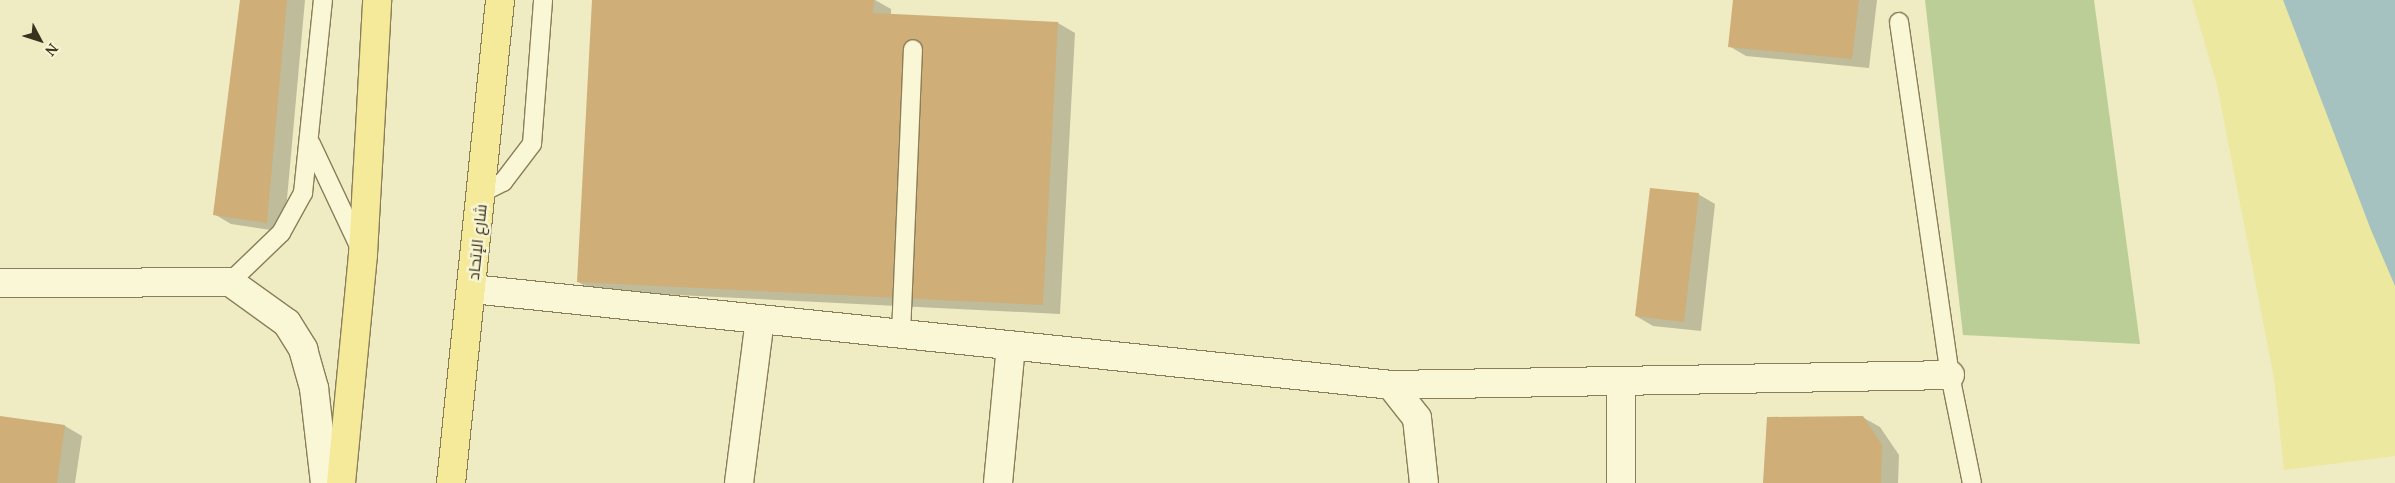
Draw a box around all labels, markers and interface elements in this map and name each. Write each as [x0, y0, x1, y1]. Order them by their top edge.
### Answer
north arrow [15, 15, 65, 65]
text: N [41, 40, 63, 60]
street label: شارع الإتحاد [463, 203, 491, 281]

